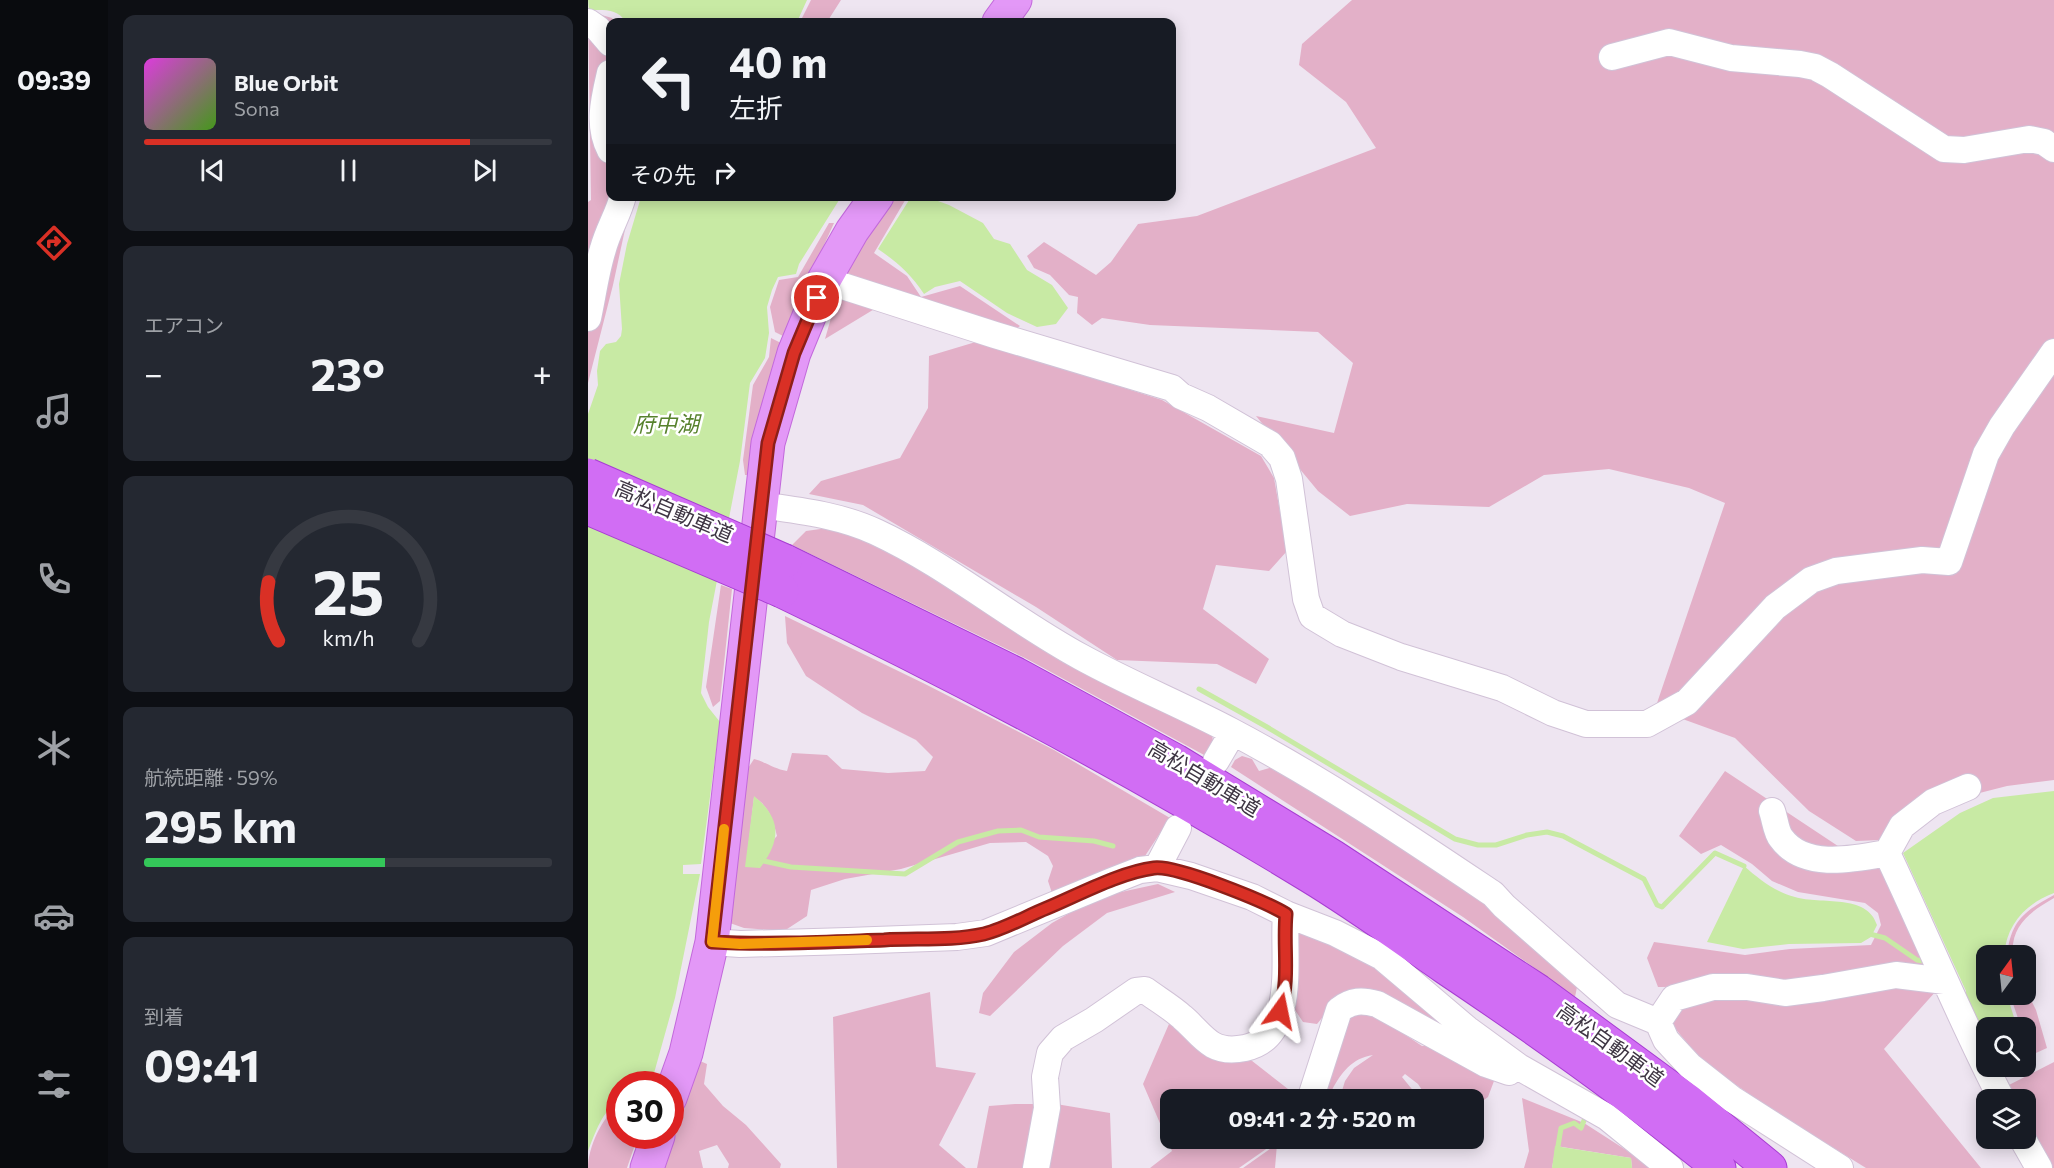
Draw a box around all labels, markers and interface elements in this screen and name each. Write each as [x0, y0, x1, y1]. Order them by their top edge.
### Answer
text: 40 m [729, 35, 827, 87]
icon: left [630, 42, 708, 120]
text: 09:39 [17, 63, 91, 96]
text: Blue Orbit [234, 69, 338, 96]
text: 左折 [729, 91, 783, 124]
text: Sona [234, 96, 280, 120]
icon: previous [196, 154, 229, 187]
icon: pause [332, 154, 365, 187]
icon: next [468, 154, 501, 187]
icon: right [708, 156, 741, 189]
text: その先 [630, 161, 696, 188]
icon: directions [33, 222, 75, 264]
pin [791, 272, 842, 323]
icon: arrive [800, 281, 833, 314]
text: エアコン [144, 313, 224, 337]
text: 23° [311, 345, 385, 400]
text: − [144, 352, 163, 393]
text: + [533, 352, 552, 393]
icon: music [33, 390, 75, 432]
water label: 府中湖 [633, 410, 702, 437]
street label: 高松自動車道 [612, 474, 737, 547]
text: 25 [312, 552, 384, 628]
icon: phone [33, 558, 75, 600]
text: km/h [322, 624, 374, 650]
icon: climate [33, 727, 75, 769]
street label: 高松自動車道 [1144, 735, 1265, 821]
text: 航続距離 · 59% [144, 765, 278, 789]
text: 295 km [144, 797, 297, 852]
icon: car [33, 895, 75, 937]
north arrow [1976, 945, 2036, 1005]
map controls [1976, 945, 2036, 1149]
position arrow [1248, 979, 1312, 1043]
street label: 高松自動車道 [1553, 997, 1669, 1091]
text: 到着 [144, 1004, 184, 1028]
button: search [1976, 1017, 2036, 1077]
text: 09:41 [144, 1036, 260, 1091]
icon: filters [33, 1063, 75, 1105]
speed limit sign: 30 [606, 1071, 684, 1149]
button: layers [1976, 1089, 2036, 1149]
text: 09:41 · 2 分 · 520 m [1228, 1105, 1416, 1132]

